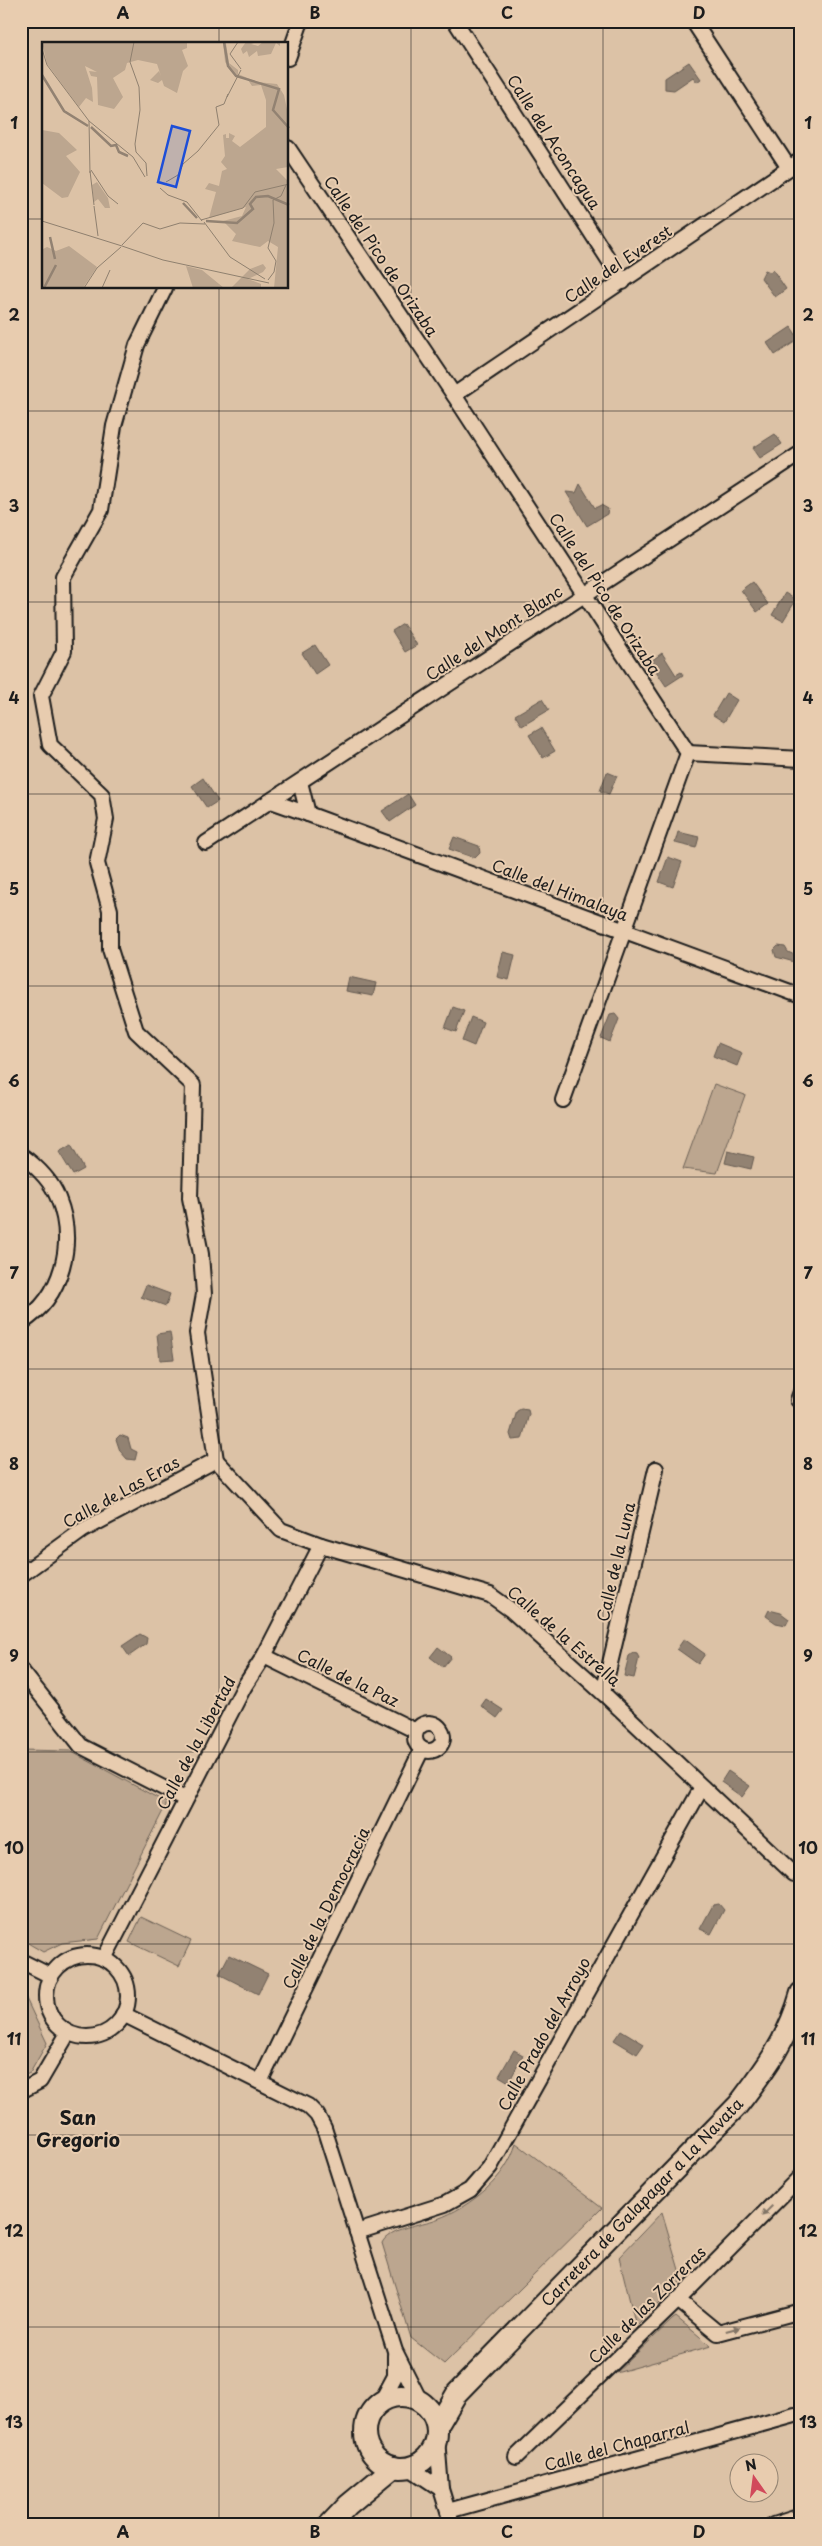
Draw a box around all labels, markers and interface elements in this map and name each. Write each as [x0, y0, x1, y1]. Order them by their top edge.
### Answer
text: A [117, 0, 130, 24]
text: B [310, 0, 321, 24]
text: C [501, 0, 513, 24]
text: D [693, 0, 705, 24]
inset map [42, 42, 289, 289]
street label: Calle del Aconcagua [502, 69, 608, 214]
text: 1 [10, 110, 18, 134]
text: 1 [804, 110, 812, 134]
street label: Calle del Pico de Orizaba [319, 170, 445, 341]
street label: Calle del Everest [559, 218, 676, 308]
text: 2 [8, 302, 20, 326]
text: 2 [802, 302, 814, 326]
text: 3 [9, 493, 19, 517]
text: 3 [803, 493, 813, 517]
street label: Calle del Pico de Orizaba [544, 507, 668, 680]
street label: Calle del Mont Blanc [420, 579, 567, 686]
text: 4 [9, 685, 20, 709]
text: 4 [803, 685, 814, 709]
street label: Calle del Himalaya [489, 852, 632, 926]
text: 5 [9, 876, 19, 900]
text: 5 [803, 876, 813, 900]
text: 6 [8, 1068, 20, 1092]
text: 6 [802, 1068, 814, 1092]
text: 7 [9, 1260, 19, 1284]
text: 7 [803, 1260, 813, 1284]
street label: Calle de Las Eras [58, 1449, 183, 1533]
text: 8 [9, 1451, 19, 1475]
text: 8 [803, 1451, 813, 1475]
street label: Calle de la Luna [590, 1500, 640, 1624]
street label: Calle de la Estrella [503, 1579, 627, 1691]
street label: Calle de la Paz [293, 1642, 404, 1712]
text: 9 [9, 1643, 19, 1667]
text: 9 [803, 1643, 813, 1667]
street label: Calle de la Libertad [150, 1671, 240, 1814]
street label: Calle de la Democracia [275, 1822, 375, 1993]
text: 10 [4, 1835, 24, 1859]
text: 10 [798, 1835, 818, 1859]
street label: Calle Prado del Arroyo [491, 1952, 595, 2115]
text: 11 [7, 2026, 21, 2050]
text: 11 [801, 2026, 815, 2050]
street label: Carretera de Galapagar a La Navata [535, 2091, 748, 2311]
district label: San Gregorio [36, 2103, 120, 2153]
one-way arrow [761, 2205, 773, 2217]
text: 12 [5, 2218, 23, 2242]
text: 12 [799, 2218, 817, 2242]
street label: Calle de las Zorreras [582, 2240, 711, 2369]
one-way arrow [725, 2325, 740, 2333]
text: 13 [5, 2409, 23, 2433]
text: 13 [799, 2409, 817, 2433]
street label: Calle del Chaparral [541, 2414, 692, 2476]
text: N [743, 2453, 759, 2476]
north arrow [730, 2454, 780, 2504]
text: A [117, 2519, 130, 2543]
text: B [310, 2519, 321, 2543]
text: C [501, 2519, 513, 2543]
text: D [693, 2519, 705, 2543]

